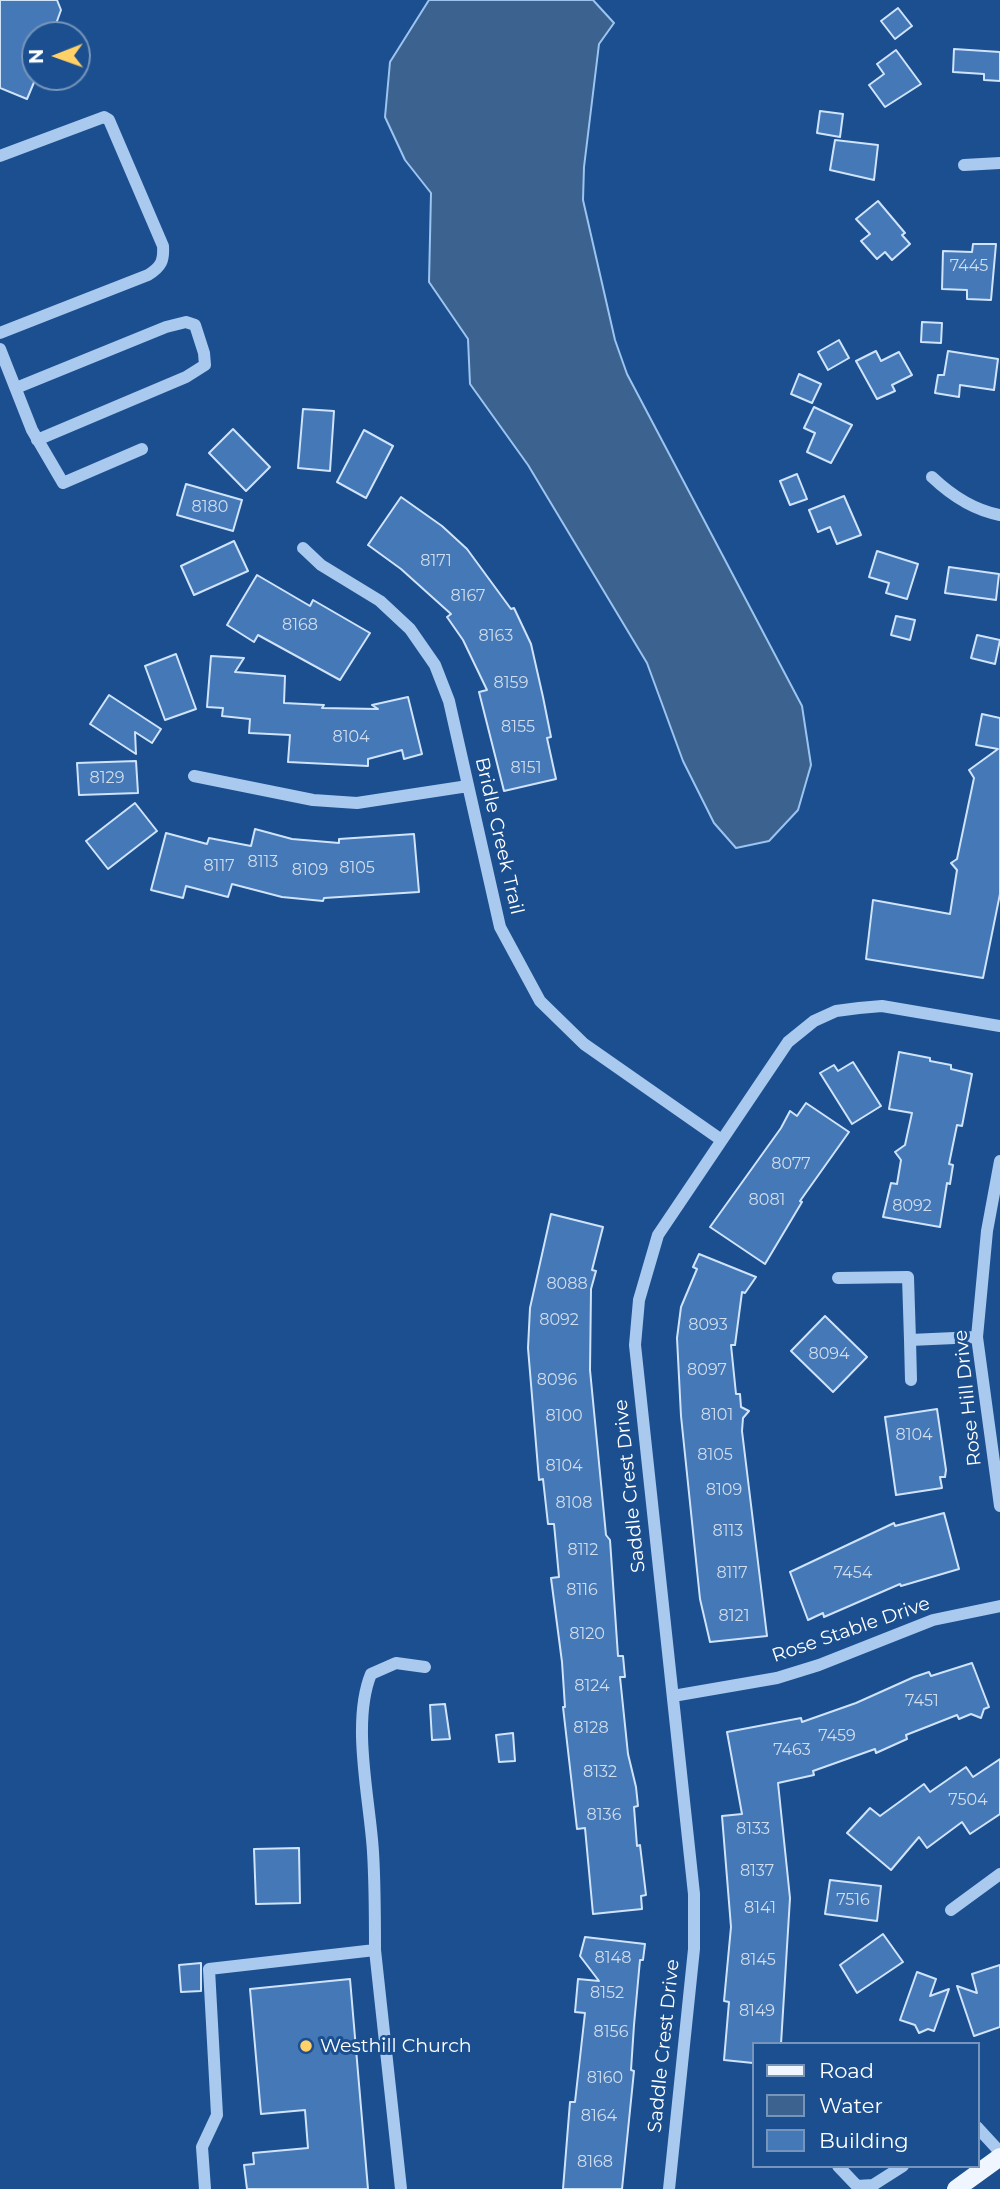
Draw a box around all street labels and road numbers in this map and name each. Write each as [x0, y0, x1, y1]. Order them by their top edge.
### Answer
street label: Bridle Creek Trail [470, 755, 528, 917]
street label: Rose Hill Drive [950, 1329, 986, 1467]
street label: Saddle Crest Drive [610, 1398, 650, 1574]
street label: Rose Stable Drive [769, 1592, 933, 1668]
street label: Saddle Crest Drive [644, 1958, 684, 2134]

